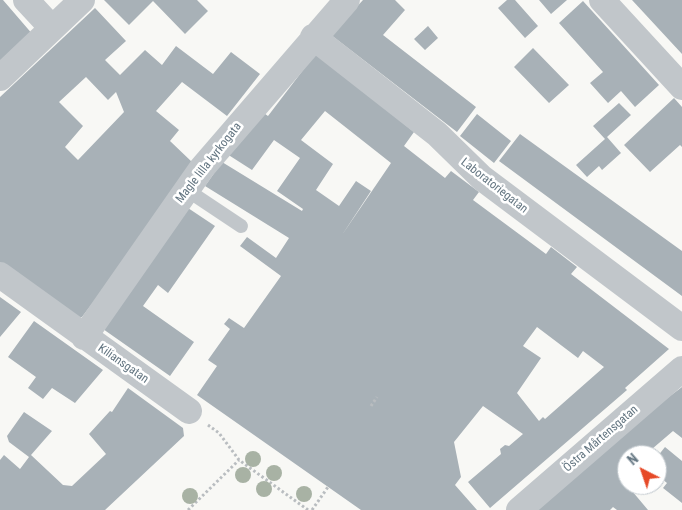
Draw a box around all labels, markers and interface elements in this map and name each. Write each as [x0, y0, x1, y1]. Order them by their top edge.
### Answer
street label: Magle lilla kyrkogata [173, 120, 245, 206]
street label: Laboratoriegatan [458, 155, 530, 217]
street label: Kiliansgatan [95, 341, 151, 387]
street label: Östra Mårtensgatan [561, 403, 641, 475]
north arrow [617, 445, 667, 495]
text: N [624, 451, 641, 468]

